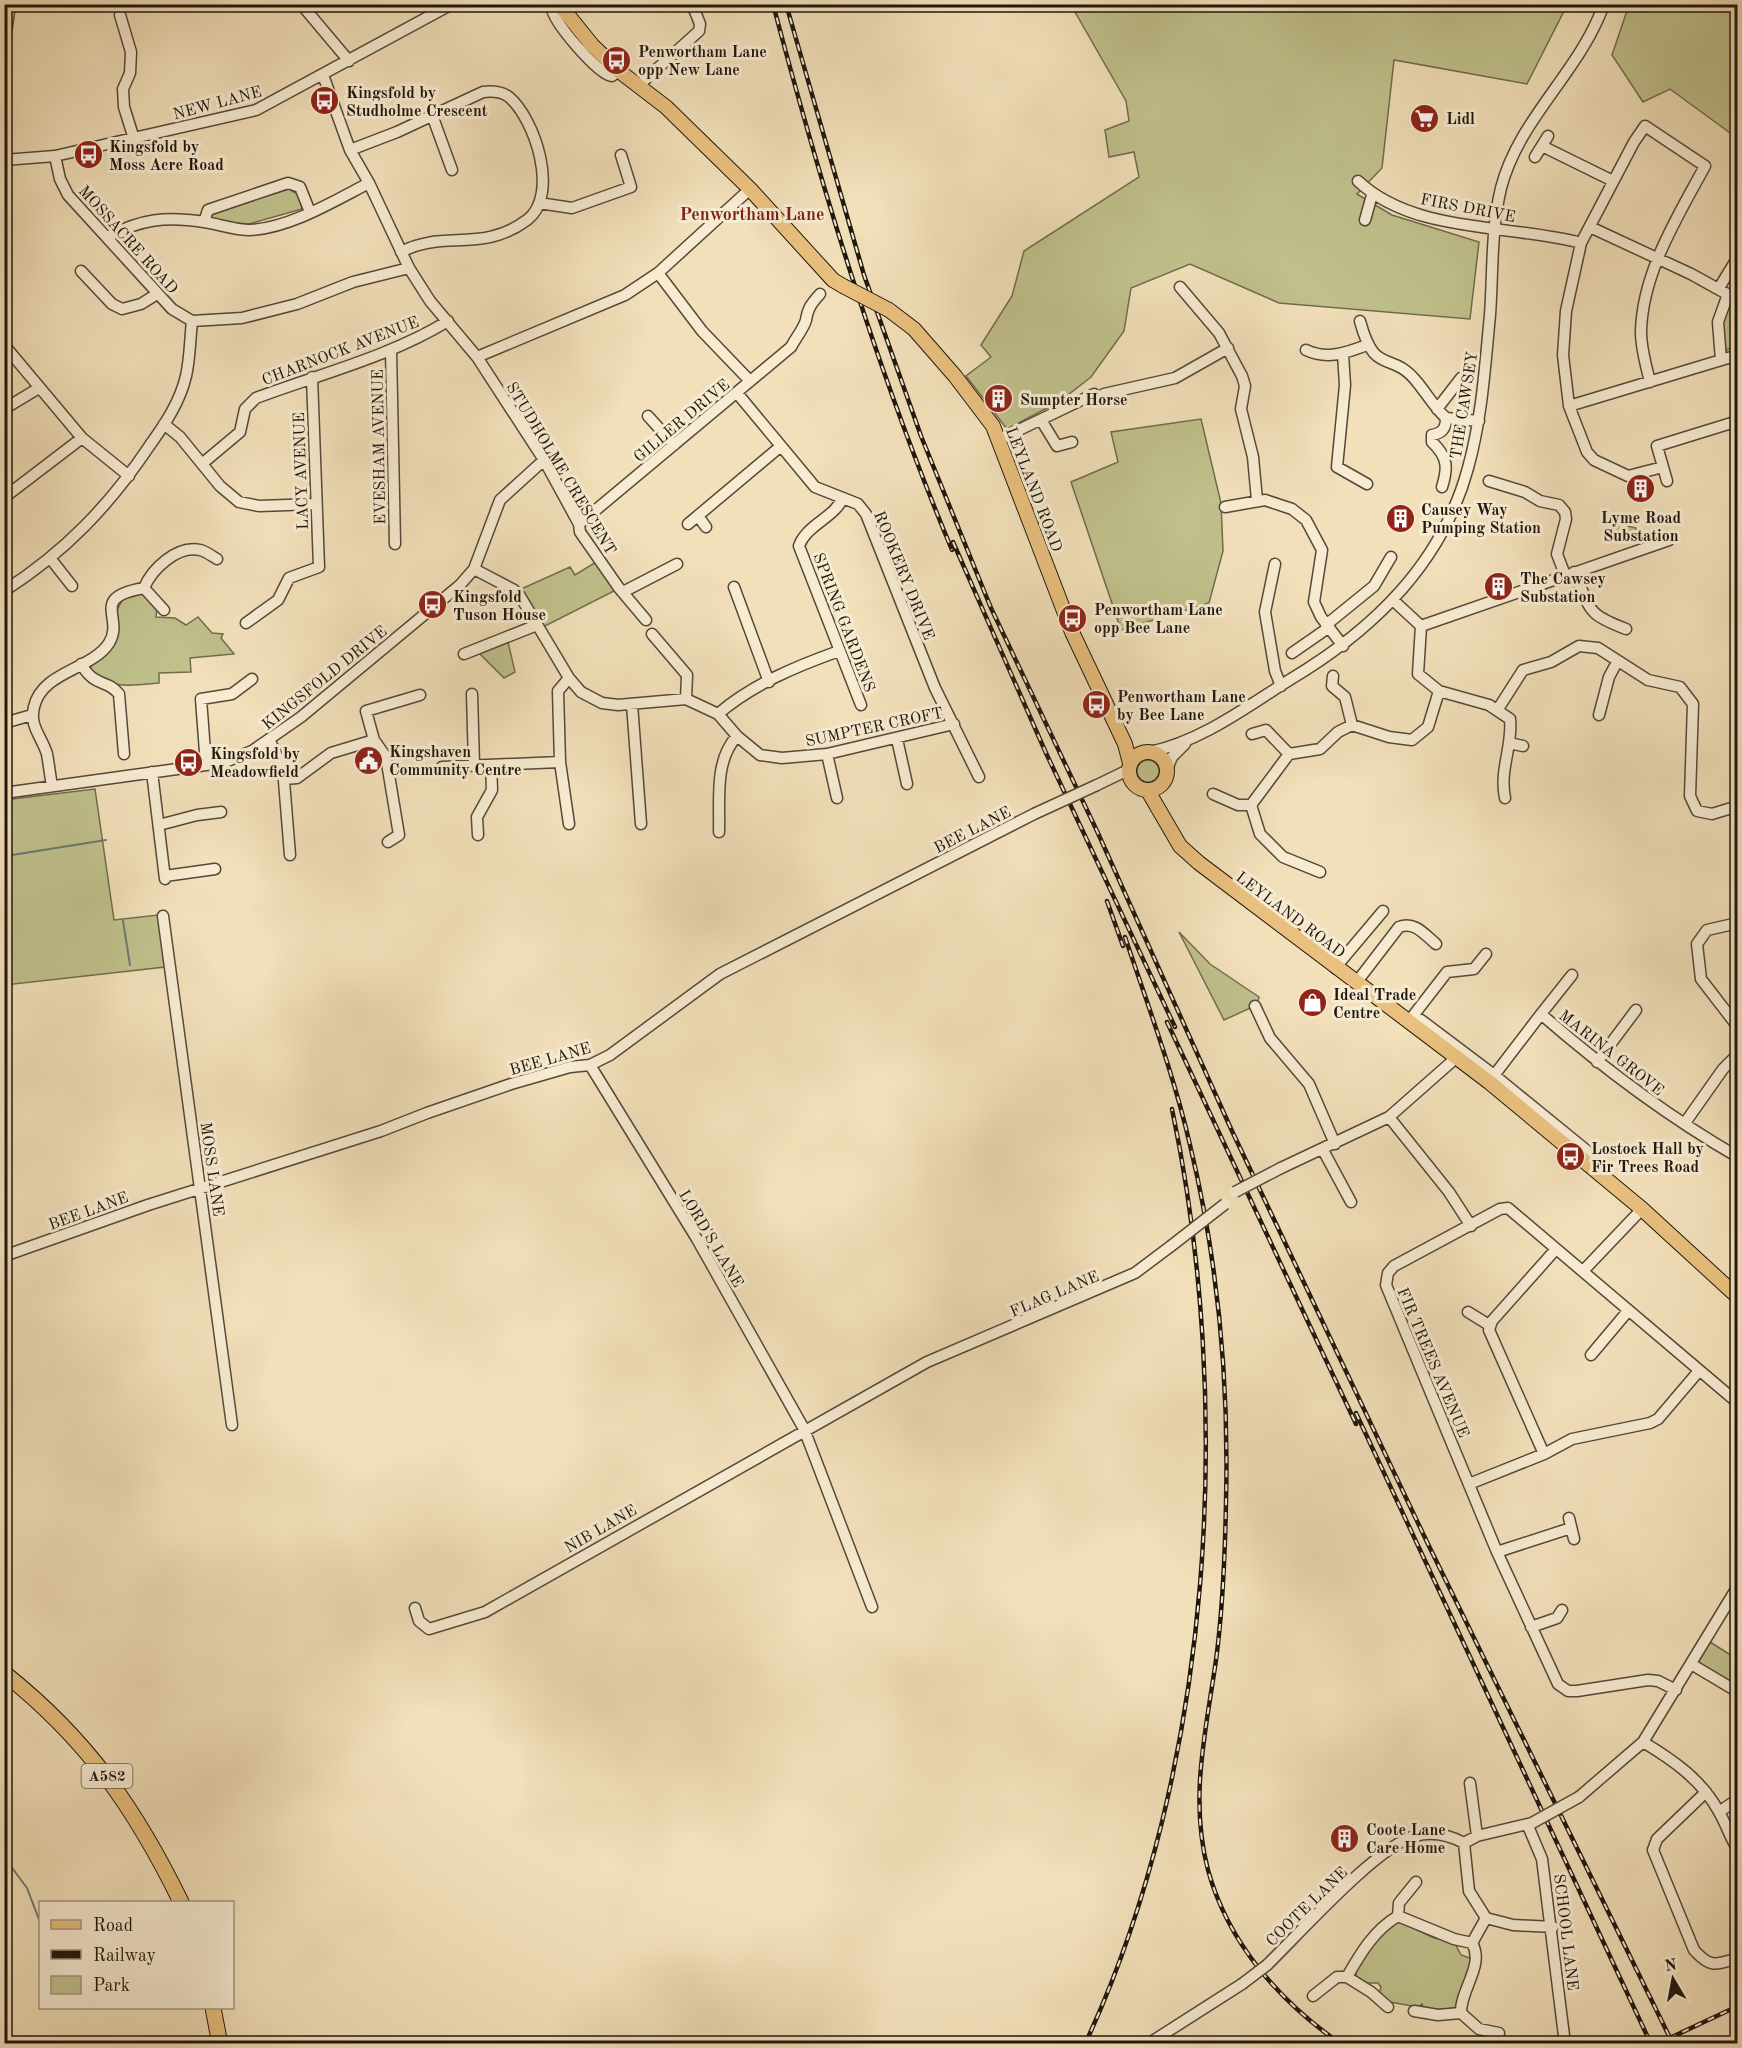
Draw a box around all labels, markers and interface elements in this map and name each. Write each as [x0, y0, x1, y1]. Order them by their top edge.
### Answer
bus stop icon: Penwortham Lane opp New Lane [601, 44, 633, 76]
place label: Penwortham Lane opp New Lane [638, 45, 767, 79]
street label: NEW LANE [171, 84, 264, 123]
bus stop icon: Kingsfold by Studholme Crescent [309, 85, 341, 117]
place label: Kingsfold by Studholme Crescent [346, 86, 488, 120]
supermarket icon: Lidl [1409, 102, 1441, 134]
place label: Lidl [1446, 112, 1475, 128]
bus stop icon: Kingsfold by Moss Acre Road [72, 139, 104, 171]
place label: Kingsfold by Moss Acre Road [109, 140, 224, 174]
street label: MOSSACRE ROAD [75, 183, 180, 298]
street label: FIRS DRIVE [1419, 192, 1517, 226]
district label: Penwortham Lane [680, 206, 824, 224]
street label: CHARNOCK AVENUE [260, 315, 421, 389]
street label: THE CAWSEY [1449, 350, 1481, 460]
street label: EVESHAM AVENUE [371, 369, 389, 525]
street label: GILLER DRIVE [631, 377, 733, 466]
street label: STUDHOLME CRESCENT [502, 380, 618, 558]
building icon: Sumpter Horse [983, 383, 1015, 415]
place label: Sumpter Horse [1020, 393, 1128, 409]
street label: LACY AVENUE [292, 412, 312, 530]
street label: LEYLAND ROAD [1002, 425, 1064, 554]
building icon: Lyme Road Substation [1625, 473, 1657, 505]
building icon: Causey Way Pumping Station [1384, 502, 1416, 534]
place label: Causey Way Pumping Station [1421, 503, 1541, 537]
street label: ROOKERY DRIVE [870, 509, 936, 642]
place label: Lyme Road Substation [1601, 511, 1682, 545]
street label: SPRING GARDENS [809, 551, 877, 694]
building icon: The Cawsey Substation [1483, 571, 1515, 603]
place label: The Cawsey Substation [1520, 572, 1606, 606]
bus stop icon: Kingsfold Tuson House [416, 589, 448, 621]
place label: Kingsfold Tuson House [453, 590, 546, 624]
bus stop icon: Penwortham Lane opp Bee Lane [1057, 602, 1089, 634]
place label: Penwortham Lane opp Bee Lane [1094, 603, 1223, 637]
street label: KINGSFOLD DRIVE [260, 623, 391, 734]
bus stop icon: Penwortham Lane by Bee Lane [1080, 689, 1112, 721]
place label: Penwortham Lane by Bee Lane [1117, 690, 1246, 724]
street label: SUMPTER CROFT [804, 706, 945, 750]
public building icon: Kingshaven Community Centre [352, 744, 384, 776]
place label: Kingshaven Community Centre [389, 745, 522, 779]
bus stop icon: Kingsfold by Meadowfield [173, 746, 205, 778]
place label: Kingsfold by Meadowfield [210, 747, 300, 781]
street label: BEE LANE [932, 805, 1014, 857]
street label: LEYLAND ROAD [1232, 869, 1347, 962]
shop icon: Ideal Trade Centre [1296, 987, 1328, 1019]
place label: Ideal Trade Centre [1333, 988, 1416, 1022]
street label: MARINA GROVE [1555, 1008, 1666, 1099]
street label: BEE LANE [508, 1041, 593, 1079]
street label: MOSS LANE [196, 1121, 226, 1218]
bus stop icon: Lostock Hall by Fir Trees Road [1554, 1141, 1586, 1173]
place label: Lostock Hall by Fir Trees Road [1591, 1142, 1704, 1176]
street label: LORD'S LANE [675, 1188, 746, 1290]
street label: BEE LANE [47, 1190, 131, 1234]
street label: FLAG LANE [1008, 1269, 1102, 1321]
street label: FIR TREES AVENUE [1393, 1285, 1471, 1440]
street label: NIB LANE [562, 1503, 640, 1557]
road number: A582 [82, 1764, 132, 1788]
building icon: Coote Lane Care Home [1329, 1822, 1361, 1854]
place label: Coote Lane Care Home [1366, 1823, 1446, 1857]
street label: COOTE LANE [1264, 1865, 1351, 1950]
street label: SCHOOL LANE [1550, 1873, 1580, 1991]
legend [39, 1901, 234, 2009]
text: Road [93, 1917, 133, 1935]
text: Railway [93, 1947, 156, 1965]
north arrow [1643, 1949, 1703, 2009]
text: N [1663, 1957, 1679, 1975]
text: Park [93, 1977, 130, 1995]

